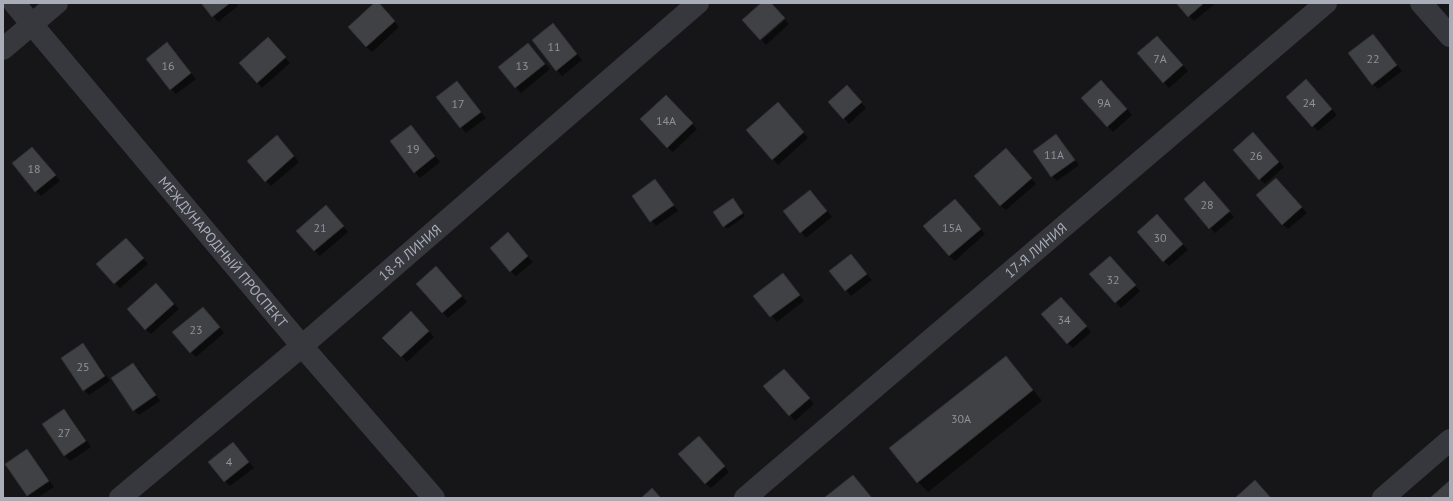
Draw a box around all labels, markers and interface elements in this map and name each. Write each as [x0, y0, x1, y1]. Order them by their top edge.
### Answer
house number: 11 [547, 39, 561, 54]
house number: 7А [1153, 51, 1167, 66]
house number: 22 [1366, 51, 1380, 66]
house number: 16 [161, 58, 175, 73]
house number: 13 [515, 58, 529, 73]
house number: 9А [1097, 95, 1111, 110]
house number: 24 [1302, 95, 1316, 110]
house number: 17 [451, 96, 465, 111]
house number: 14А [656, 113, 676, 128]
house number: 19 [406, 141, 420, 156]
house number: 11А [1044, 147, 1064, 162]
house number: 26 [1249, 148, 1263, 163]
house number: 18 [27, 161, 41, 176]
street label: МЕЖДУНАРОДНЫЙ ПРОСПЕКТ [154, 173, 292, 331]
house number: 28 [1200, 197, 1214, 212]
street label: 17-Я ЛИНИЯ [1001, 219, 1071, 282]
house number: 21 [313, 220, 327, 235]
street label: 18-Я ЛИНИЯ [375, 220, 445, 285]
house number: 15А [942, 220, 962, 235]
house number: 30 [1153, 230, 1167, 245]
house number: 32 [1106, 272, 1120, 287]
house number: 34 [1057, 312, 1071, 327]
house number: 23 [189, 322, 203, 337]
house number: 25 [76, 359, 90, 374]
house number: 30А [951, 411, 971, 426]
house number: 27 [57, 425, 71, 440]
house number: 4 [226, 454, 233, 469]

